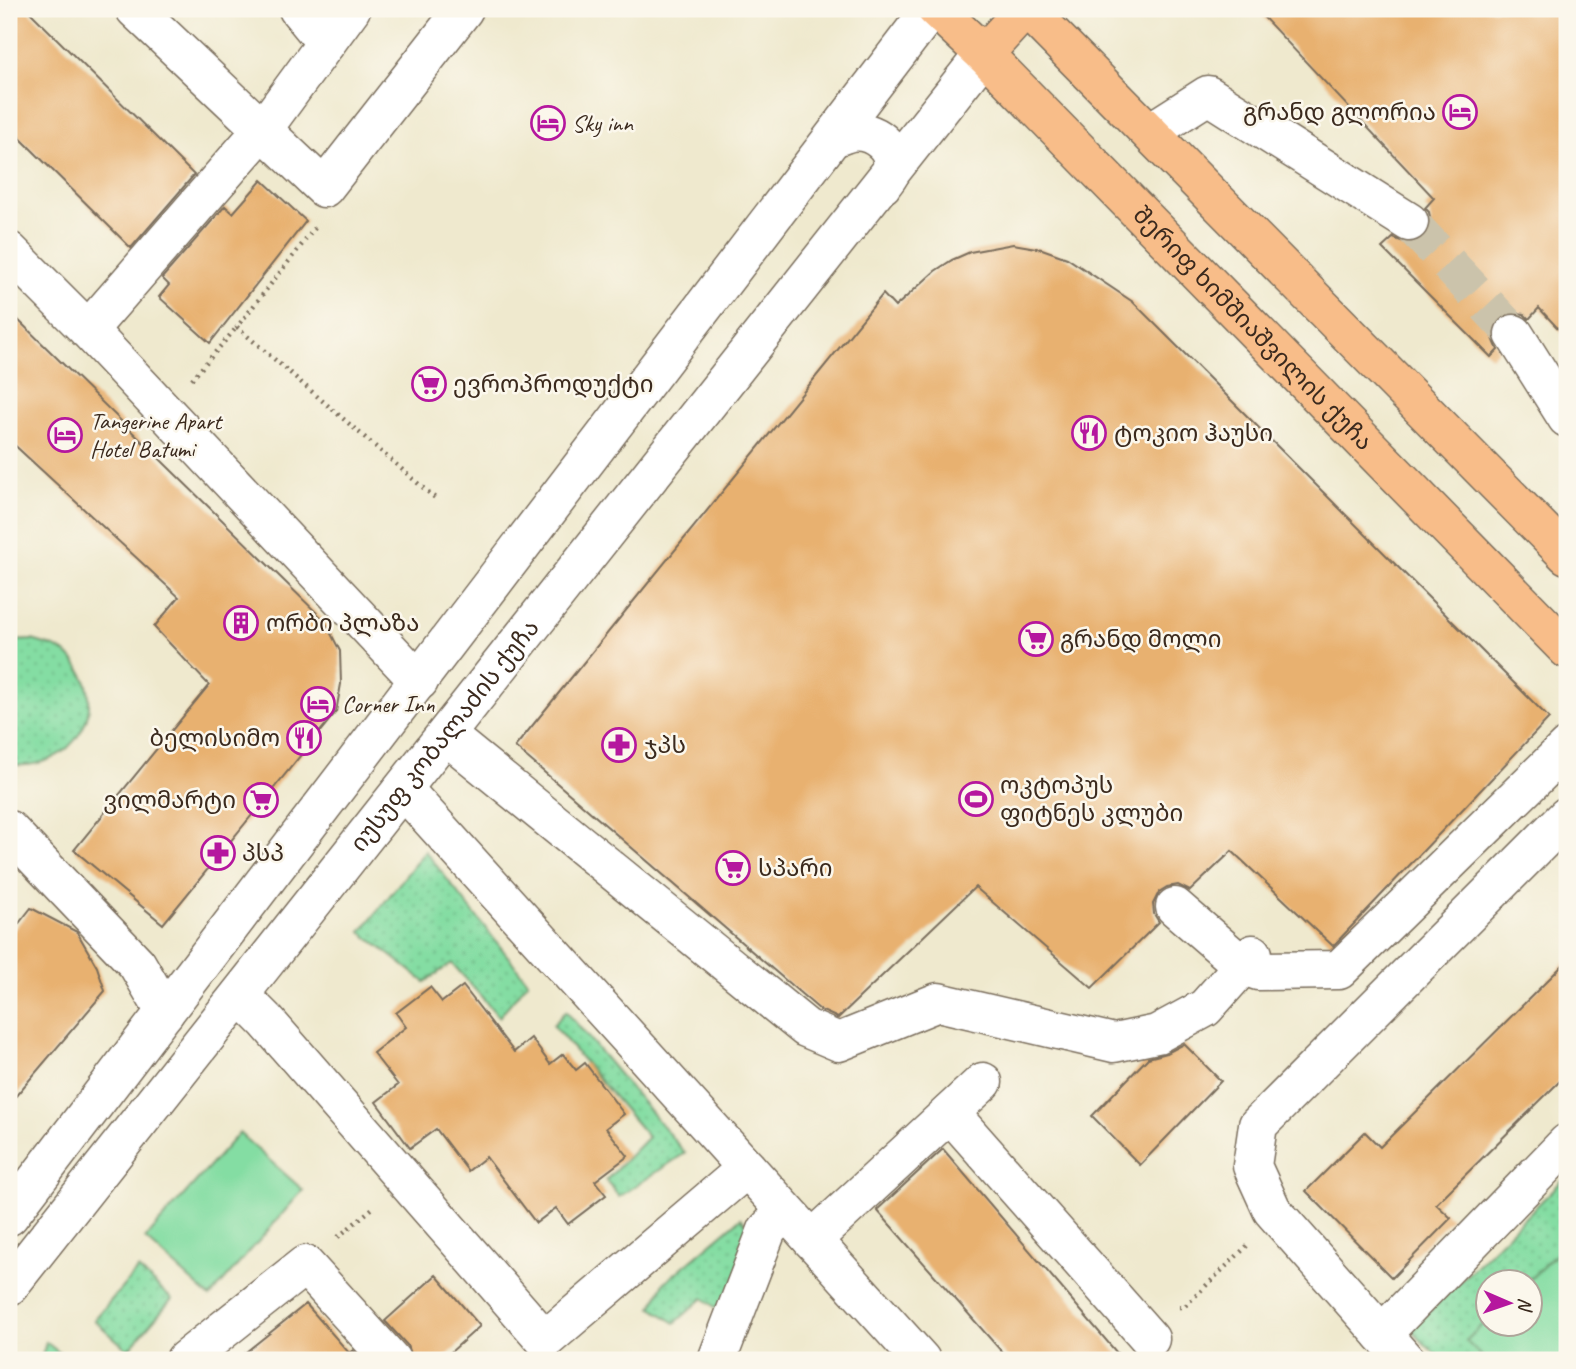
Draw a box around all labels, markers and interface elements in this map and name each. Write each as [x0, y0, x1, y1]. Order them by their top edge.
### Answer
hotel icon: გრანდ გლორია [1441, 93, 1479, 131]
place label: გრანდ გლორია [1243, 97, 1436, 127]
hotel icon: Sky inn [529, 104, 567, 142]
place label: Sky inn [572, 108, 634, 138]
street label: შერიფ ხიმშიაშვილის ქუჩა [1127, 200, 1379, 457]
supermarket icon: ევროპროდუქტი [410, 365, 448, 403]
place label: ევროპროდუქტი [453, 369, 653, 399]
place label: Tangerine Apart Hotel Batumi [90, 406, 223, 464]
restaurant icon: ტოკიო ჰაუსი [1070, 414, 1108, 452]
hotel icon: Tangerine Apart Hotel Batumi [46, 416, 84, 454]
place label: ტოკიო ჰაუსი [1114, 418, 1273, 448]
building icon: ორბი პლაზა [222, 604, 260, 642]
place label: ორბი პლაზა [266, 608, 419, 638]
street label: იუსუფ კობალაძის ქუჩა [344, 613, 546, 858]
supermarket icon: გრანდ მოლი [1017, 620, 1055, 658]
place label: გრანდ მოლი [1060, 624, 1221, 654]
hotel icon: Corner Inn [299, 685, 337, 723]
place label: Corner Inn [342, 689, 435, 719]
restaurant icon: ბელისიმო [285, 719, 323, 757]
place label: ბელისიმო [150, 723, 280, 753]
pharmacy icon: ჯპს [600, 726, 638, 764]
place label: ჯპს [644, 730, 686, 760]
place label: ოკტოპუს ფიტნეს კლუბი [1000, 770, 1183, 828]
sports icon: ოკტოპუს ფიტნეს კლუბი [957, 780, 995, 818]
supermarket icon: ვილმარტი [242, 781, 280, 819]
place label: ვილმარტი [103, 785, 236, 815]
pharmacy icon: პსპ [199, 834, 237, 872]
place label: პსპ [242, 838, 284, 868]
supermarket icon: სპარი [714, 849, 752, 887]
place label: სპარი [758, 853, 833, 883]
north arrow [1474, 1268, 1544, 1338]
text: N [1513, 1297, 1537, 1313]

